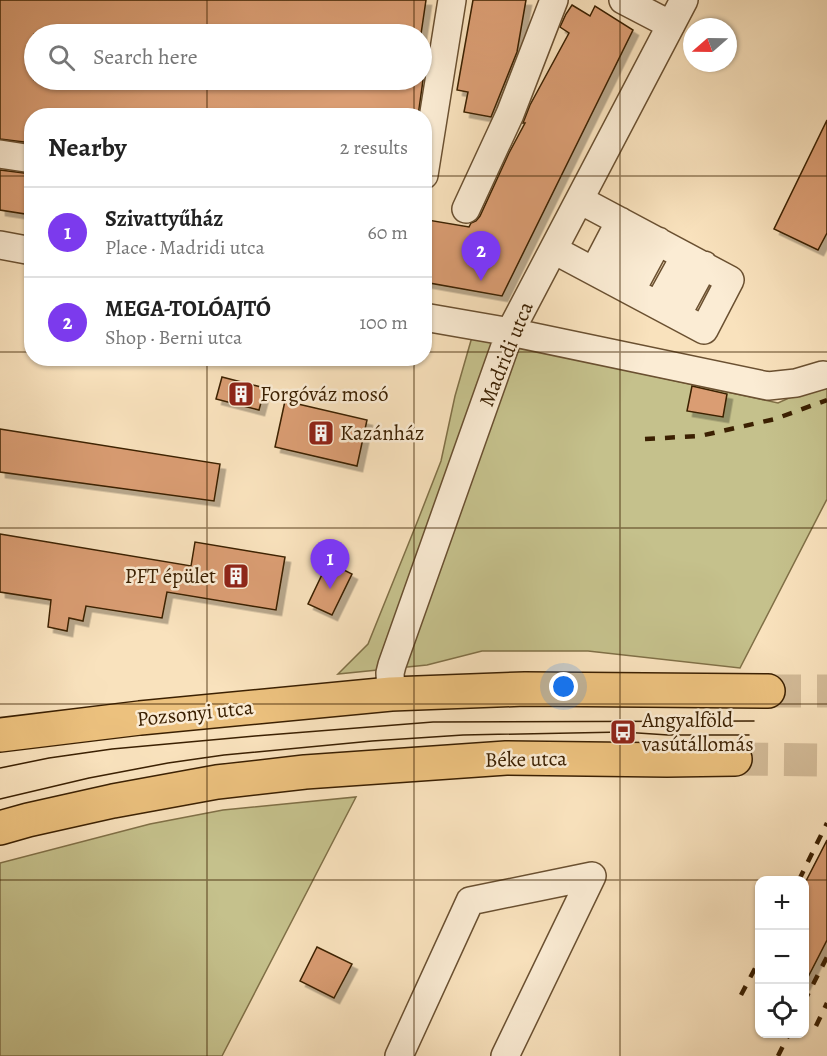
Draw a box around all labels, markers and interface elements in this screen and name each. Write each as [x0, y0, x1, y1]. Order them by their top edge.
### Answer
north arrow [683, 18, 737, 72]
search box [24, 24, 432, 90]
icon: search [45, 41, 78, 74]
text: Search here [93, 42, 198, 72]
text: Nearby [48, 130, 127, 165]
text: 2 results [340, 134, 408, 161]
text: Szivattyűház [105, 204, 223, 234]
text: 1 [64, 219, 71, 246]
text: 60 m [368, 219, 408, 246]
pin: 2 [462, 232, 500, 281]
text: Place · Madridi utca [105, 234, 265, 261]
text: MEGA-TOLÓAJTÓ [105, 294, 271, 324]
street label: Madridi utca [472, 297, 540, 411]
text: 2 [63, 309, 72, 336]
text: 100 m [359, 309, 408, 336]
text: Shop · Berni utca [105, 324, 242, 351]
building icon: Forgóváz mosó [226, 379, 256, 409]
place label: Forgóváz mosó [260, 380, 388, 408]
building icon: Kazánház [306, 418, 336, 448]
place label: Kazánház [340, 419, 424, 447]
pin: 1 [310, 540, 350, 589]
building icon: PFT épület [221, 561, 251, 591]
place label: PFT épület [125, 562, 216, 590]
your location [549, 672, 578, 701]
street label: Pozsonyi utca [135, 693, 255, 733]
place label: Angyalföld vasútállomás [641, 706, 754, 758]
bus stop icon: Angyalföld vasútállomás [608, 717, 638, 747]
street label: Béke utca [485, 744, 567, 774]
map controls [755, 876, 809, 1038]
button: + [755, 876, 809, 930]
button: − [755, 930, 809, 984]
button: locate [755, 984, 809, 1038]

